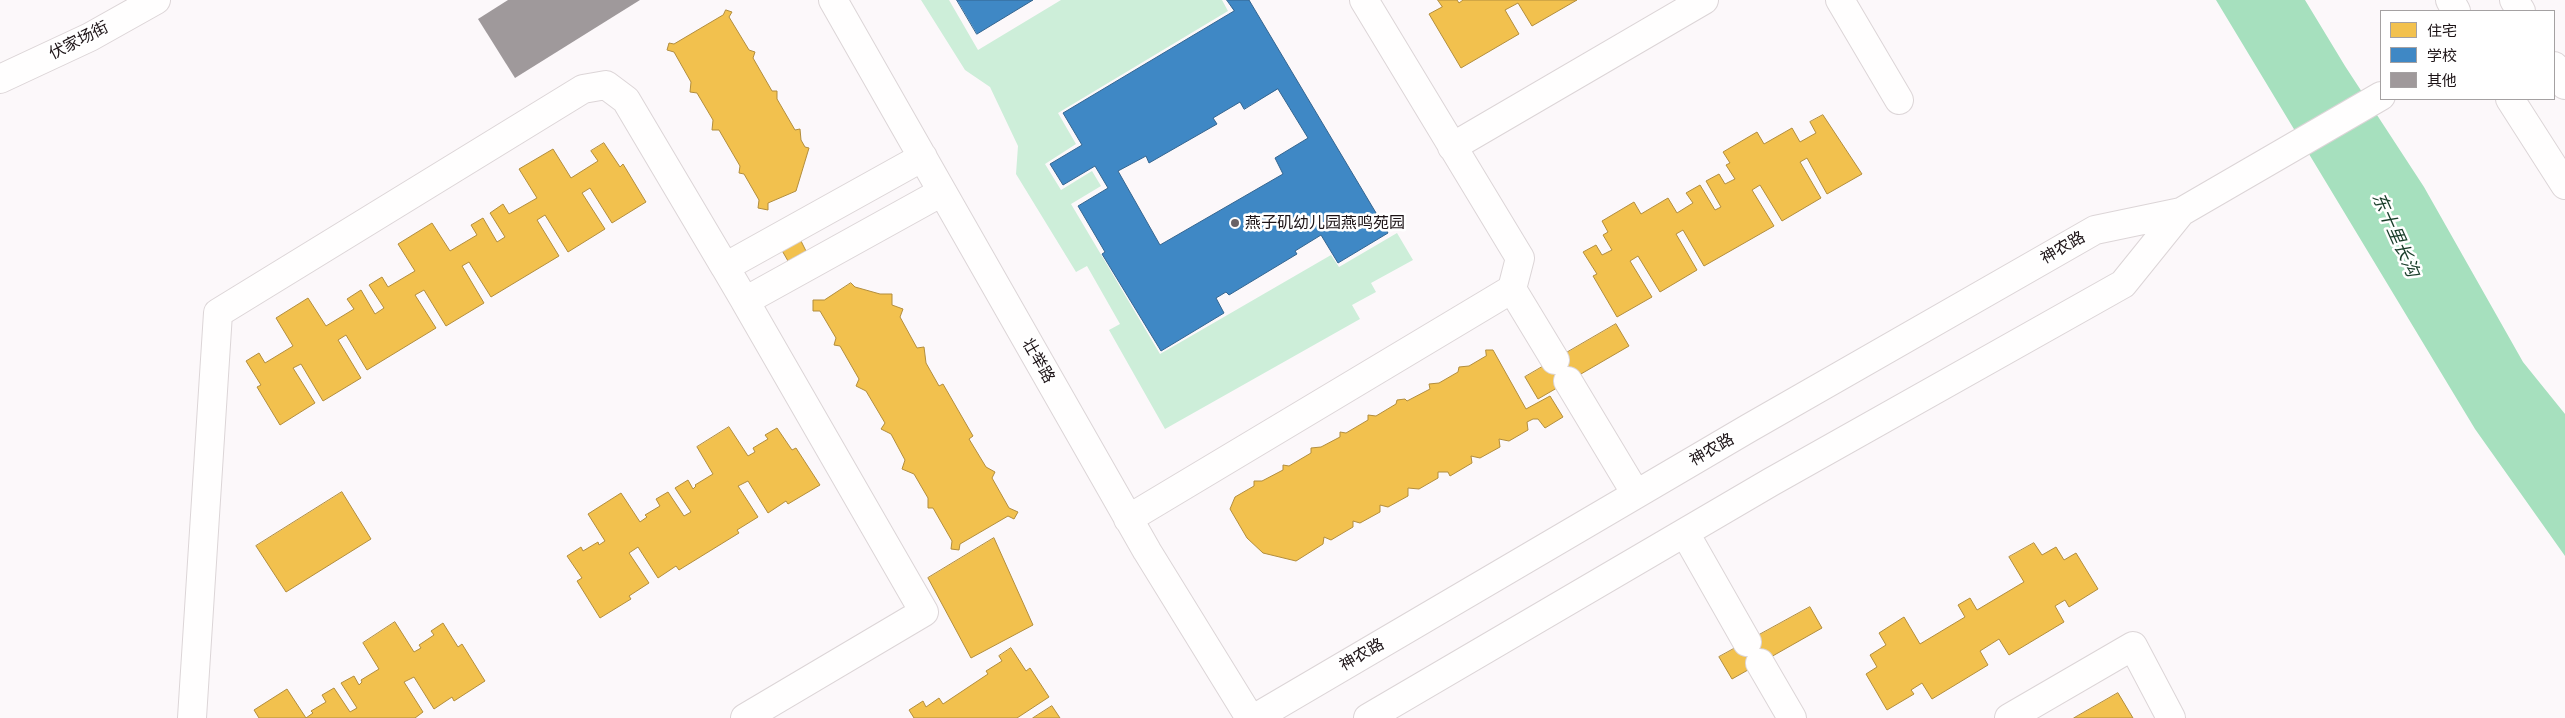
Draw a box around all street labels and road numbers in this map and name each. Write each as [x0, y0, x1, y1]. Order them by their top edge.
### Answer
street label: 伏家场街 [46, 18, 112, 64]
street label: 神农路 [2037, 228, 2089, 268]
street label: 壮举路 [1018, 335, 1058, 387]
street label: 神农路 [1686, 430, 1738, 470]
street label: 神农路 [1336, 635, 1388, 675]

